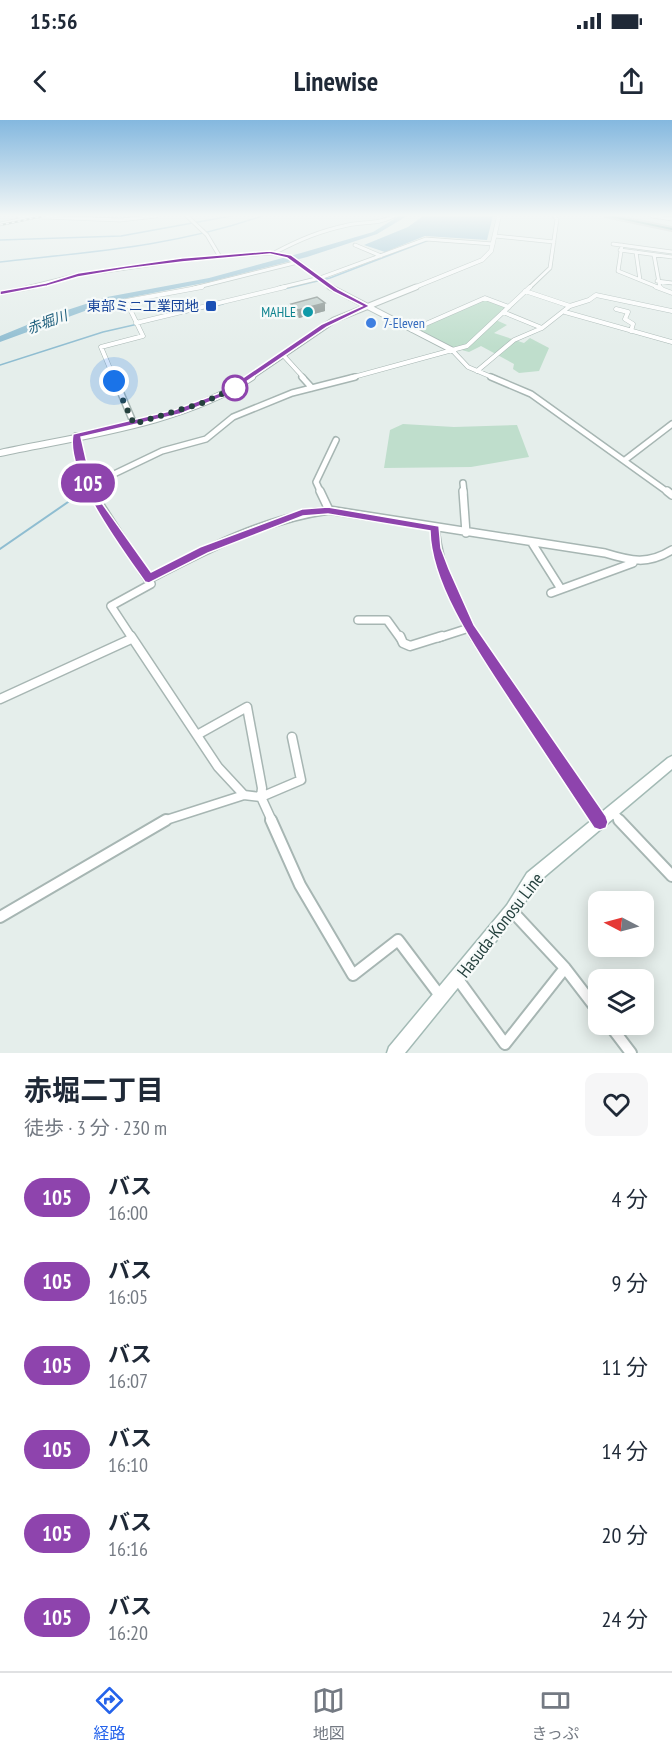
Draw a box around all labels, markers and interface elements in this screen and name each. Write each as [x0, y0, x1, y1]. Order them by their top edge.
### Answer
text: 15:56 [30, 7, 78, 35]
text: Linewise [294, 64, 378, 98]
icon: back [24, 65, 57, 98]
icon: share [615, 65, 648, 98]
place label: 東部ミニ工業団地 [87, 297, 199, 315]
marker: 東部ミニ工業団地 [204, 299, 218, 313]
place label: MAHLE [261, 303, 296, 321]
marker: MAHLE [301, 305, 315, 319]
water label: 赤堀川 [24, 306, 72, 338]
place label: 7-Eleven [383, 314, 425, 332]
marker: 7-Eleven [364, 316, 378, 330]
your location [99, 366, 129, 396]
unlabelled marker [222, 375, 248, 401]
line badge: 105 [54, 464, 122, 502]
text: 105 [73, 470, 103, 497]
street label: Hasuda-Konosu Line [452, 868, 548, 982]
north arrow [588, 891, 654, 957]
map controls [588, 891, 654, 1035]
button: layers [588, 969, 654, 1035]
text: 赤堀二丁目 [24, 1071, 164, 1108]
button: heart [585, 1073, 648, 1136]
text: 徒歩 · 3 分 · 230 m [24, 1115, 167, 1141]
text: バス [108, 1172, 152, 1200]
text: 105 [42, 1184, 72, 1211]
text: 4 分 [611, 1185, 648, 1213]
text: 16:00 [108, 1200, 148, 1226]
text: バス [108, 1256, 152, 1284]
text: 105 [42, 1268, 72, 1295]
text: 9 分 [611, 1269, 648, 1297]
text: 16:05 [108, 1284, 148, 1310]
text: バス [108, 1340, 152, 1368]
text: 105 [42, 1352, 72, 1379]
text: 11 分 [602, 1353, 648, 1381]
text: 16:07 [108, 1368, 148, 1394]
text: バス [108, 1424, 152, 1452]
text: 105 [42, 1436, 72, 1463]
text: 14 分 [602, 1437, 648, 1465]
text: 16:10 [108, 1452, 148, 1478]
text: バス [108, 1508, 152, 1536]
text: 105 [42, 1520, 72, 1547]
text: 20 分 [602, 1521, 648, 1549]
text: 16:16 [108, 1536, 148, 1562]
text: バス [108, 1592, 152, 1620]
text: 105 [42, 1604, 72, 1631]
text: 24 分 [602, 1605, 648, 1633]
text: 16:20 [108, 1620, 148, 1646]
tab: 経路 [93, 1684, 126, 1744]
tab: 地図 [312, 1684, 345, 1744]
tab: きっぷ [532, 1684, 579, 1744]

